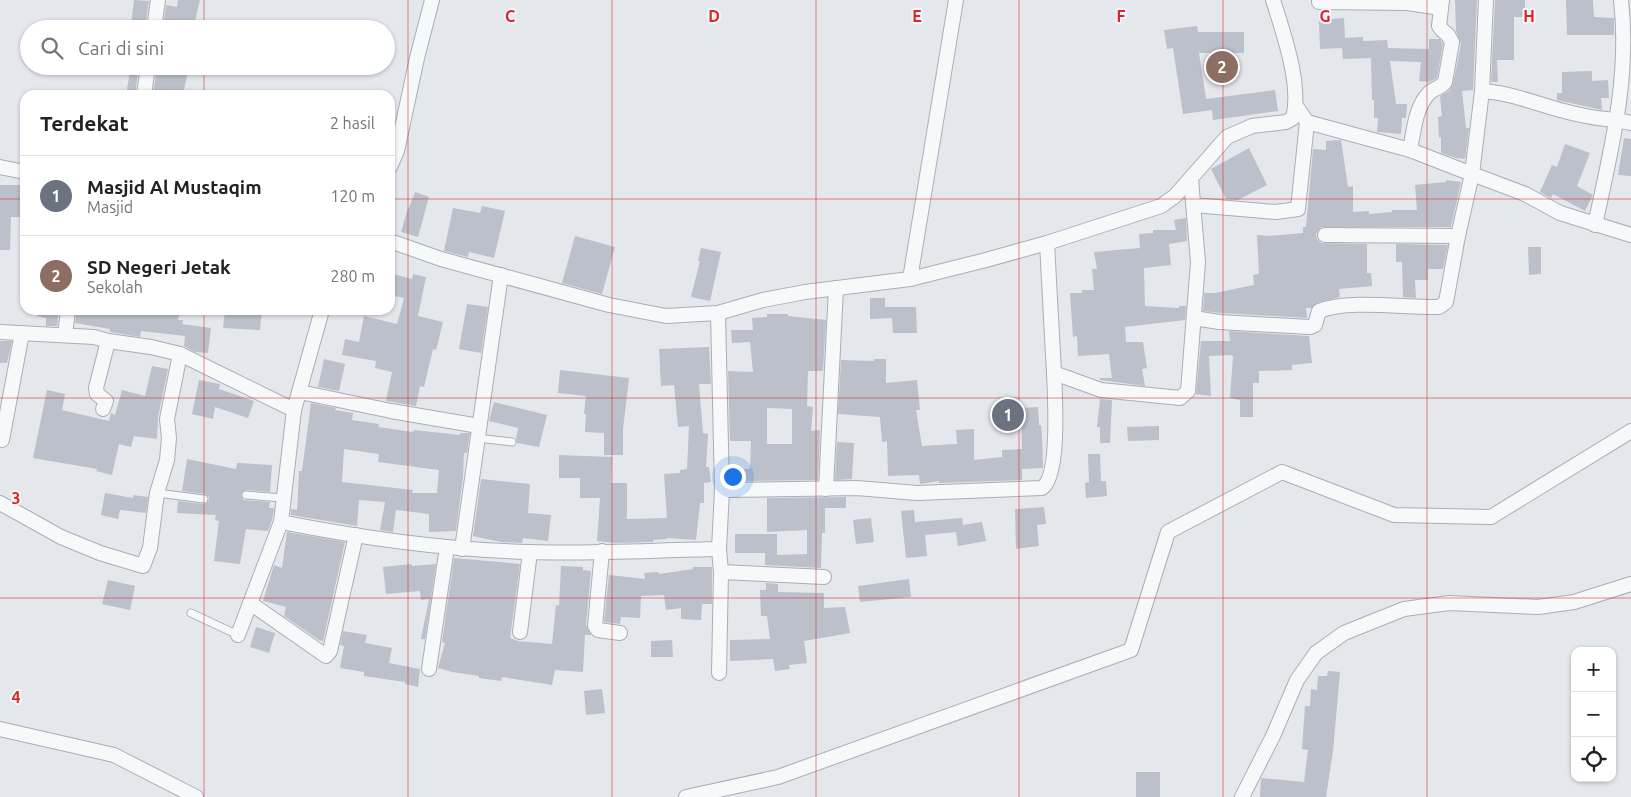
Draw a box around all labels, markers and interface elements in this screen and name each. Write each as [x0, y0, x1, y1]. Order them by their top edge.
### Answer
text: C [505, 7, 515, 25]
text: D [708, 7, 720, 25]
text: E [912, 7, 922, 25]
text: F [1117, 7, 1126, 25]
text: G [1319, 7, 1331, 25]
text: H [1523, 7, 1535, 25]
search box [20, 20, 395, 75]
icon: search [38, 34, 66, 62]
text: Cari di sini [78, 37, 164, 59]
pin: 2 [1206, 48, 1238, 86]
text: Terdekat [40, 111, 128, 135]
text: 2 hasil [330, 114, 375, 132]
text: Masjid Al Mustaqim [87, 176, 262, 198]
text: 1 [51, 187, 61, 205]
text: 120 m [330, 187, 375, 205]
text: Masjid [87, 198, 133, 216]
text: SD Negeri Jetak [87, 256, 231, 278]
text: 2 [51, 267, 61, 285]
text: 280 m [330, 267, 375, 285]
text: Sekolah [87, 278, 143, 296]
pin: 1 [992, 396, 1024, 434]
your location [720, 464, 746, 490]
text: 3 [11, 489, 21, 507]
map controls [1571, 647, 1616, 782]
button: + [1571, 647, 1616, 692]
text: 4 [11, 688, 21, 706]
button: − [1571, 692, 1616, 737]
button: locate [1571, 737, 1616, 782]

